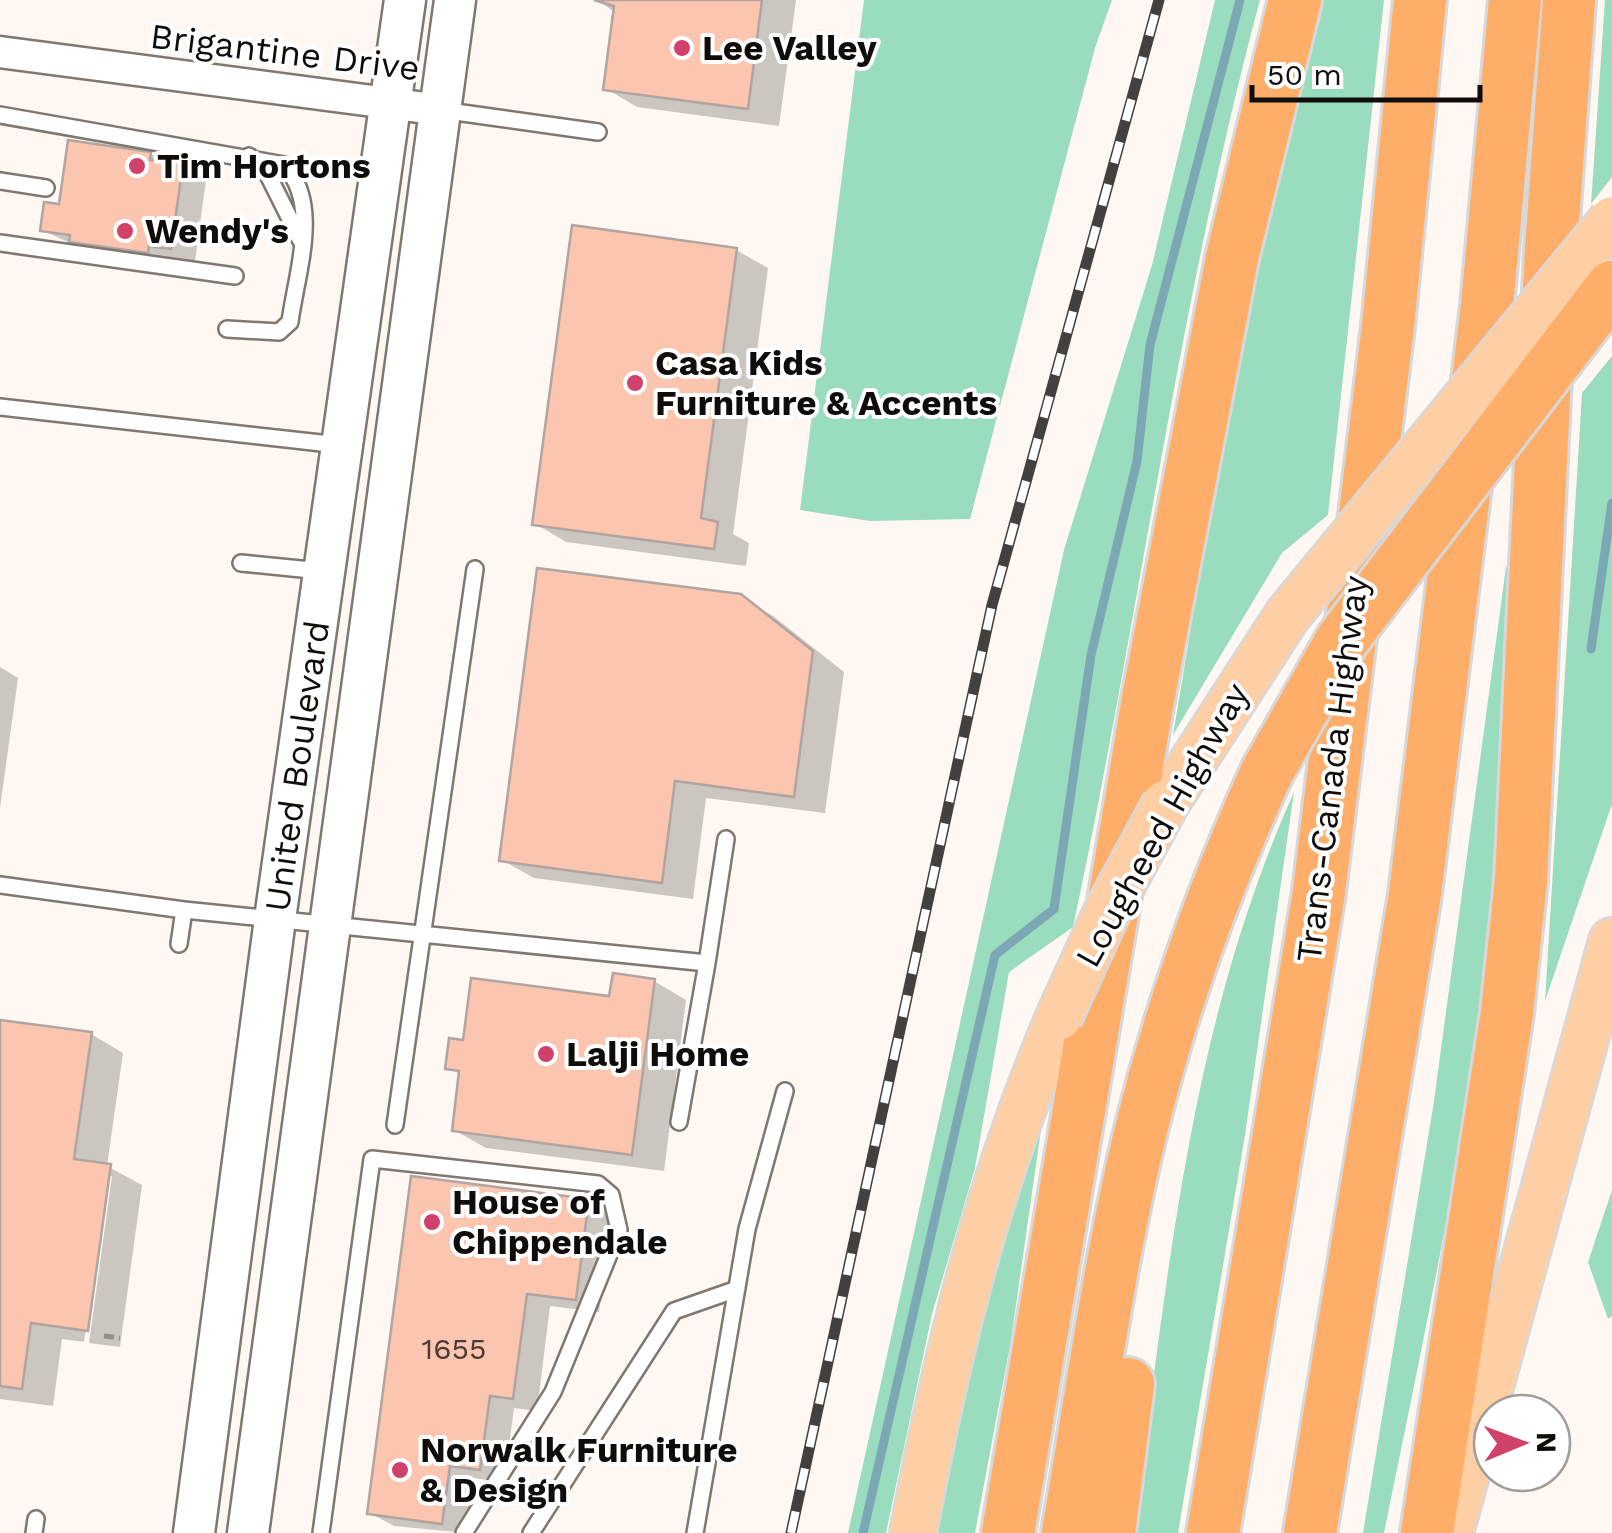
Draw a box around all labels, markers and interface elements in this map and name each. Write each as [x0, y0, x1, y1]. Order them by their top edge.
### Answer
street label: Brigantine Drive [148, 15, 422, 89]
place label: Lee Valley [702, 27, 877, 69]
marker: Lee Valley [671, 37, 693, 59]
scale bar [1252, 40, 1480, 102]
text: 50 m [1267, 57, 1342, 92]
place label: Tim Hortons [157, 145, 371, 187]
marker: Tim Hortons [126, 155, 148, 177]
place label: Wendy's [145, 210, 289, 252]
marker: Wendy's [114, 220, 136, 242]
place label: Casa Kids Furniture & Accents [655, 342, 997, 424]
marker: Casa Kids Furniture & Accents [624, 372, 646, 394]
street label: Trans-Canada Highway [1287, 573, 1377, 965]
street label: United Boulevard [256, 618, 338, 914]
street label: Lougheed Highway [1066, 676, 1258, 974]
place label: Lalji Home [566, 1033, 749, 1075]
marker: Lalji Home [535, 1043, 557, 1065]
place label: House of Chippendale [452, 1181, 668, 1263]
marker: House of Chippendale [421, 1211, 443, 1233]
house number: 1655 [422, 1331, 486, 1366]
north arrow [1472, 1393, 1572, 1493]
place label: Norwalk Furniture & Design [420, 1429, 738, 1511]
text: N [1530, 1432, 1563, 1453]
marker: Norwalk Furniture & Design [389, 1459, 411, 1481]

